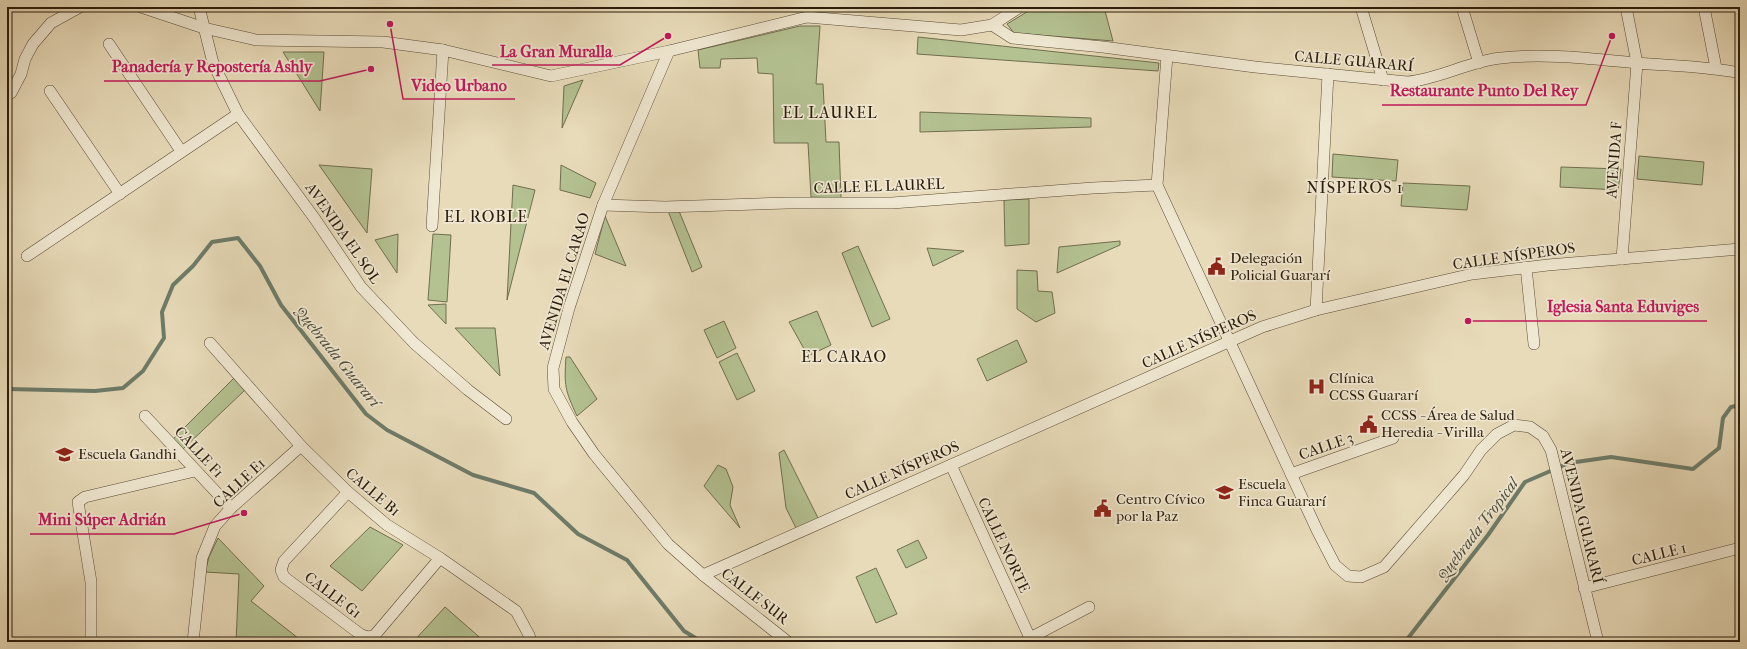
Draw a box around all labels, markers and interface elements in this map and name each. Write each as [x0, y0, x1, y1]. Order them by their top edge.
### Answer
callout: La Gran Muralla [492, 37, 620, 65]
text: La Gran Muralla [500, 42, 613, 61]
street label: CALLE GUARARÍ [1294, 47, 1415, 75]
callout: Panadería y Repostería Ashly [104, 53, 320, 81]
text: Panadería y Repostería Ashly [112, 57, 314, 77]
callout: Video Urbano [403, 71, 515, 99]
text: Video Urbano [410, 76, 507, 95]
callout: Restaurante Punto Del Rey [1382, 77, 1586, 105]
text: Restaurante Punto Del Rey [1390, 81, 1580, 101]
district label: EL LAUREL [782, 103, 878, 122]
street label: AVENIDA F [1602, 121, 1626, 200]
street label: CALLE EL LAUREL [813, 175, 945, 197]
district label: NÍSPEROS 1 [1306, 177, 1404, 197]
street label: AVENIDA EL SOL [301, 178, 384, 287]
district label: EL ROBLE [444, 207, 528, 226]
street label: AVENIDA EL CARAO [534, 210, 593, 353]
street label: CALLE NÍSPEROS [1452, 238, 1577, 273]
place label: Delegación Policial Guararí [1230, 249, 1331, 284]
public building icon: Delegación Policial Guararí [1207, 257, 1227, 277]
callout: Iglesia Santa Eduviges [1538, 293, 1707, 321]
text: Iglesia Santa Eduviges [1547, 297, 1699, 317]
water label: Quebrada Guararí [290, 301, 386, 414]
street label: CALLE NÍSPEROS [1139, 306, 1259, 372]
district label: EL CARAO [801, 347, 887, 366]
place label: Clínica CCSS Guararí [1329, 369, 1419, 404]
hospital icon: Clínica CCSS Guararí [1306, 377, 1326, 397]
place label: CCSS - Área de Salud Heredia - Virilla [1381, 406, 1516, 441]
public building icon: CCSS - Área de Salud Heredia - Virilla [1358, 414, 1378, 434]
street label: CALLE F1 [171, 423, 227, 481]
street label: CALLE 3 [1296, 428, 1356, 464]
street label: CALLE NÍSPEROS [842, 437, 962, 503]
school or university icon: Escuela Gandhi [55, 444, 75, 464]
place label: Escuela Gandhi [78, 445, 177, 463]
street label: AVENIDA GUARARÍ [1556, 446, 1608, 586]
street label: CALLE E1 [209, 454, 269, 512]
street label: CALLE B1 [342, 464, 404, 520]
water label: Quebrada Tropical [1432, 473, 1524, 586]
place label: Escuela Finca Guararí [1238, 475, 1327, 510]
school or university icon: Escuela Finca Guararí [1215, 483, 1235, 503]
place label: Centro Cívico por la Paz [1115, 490, 1205, 525]
street label: CALLE NORTE [974, 495, 1034, 595]
public building icon: Centro Cívico por la Paz [1093, 498, 1113, 518]
callout: Mini Súper Adrián [30, 506, 174, 534]
text: Mini Súper Adrián [37, 510, 167, 530]
street label: CALLE 1 [1630, 539, 1688, 569]
street label: CALLE SUR [718, 564, 793, 629]
street label: CALLE G1 [301, 568, 365, 622]

